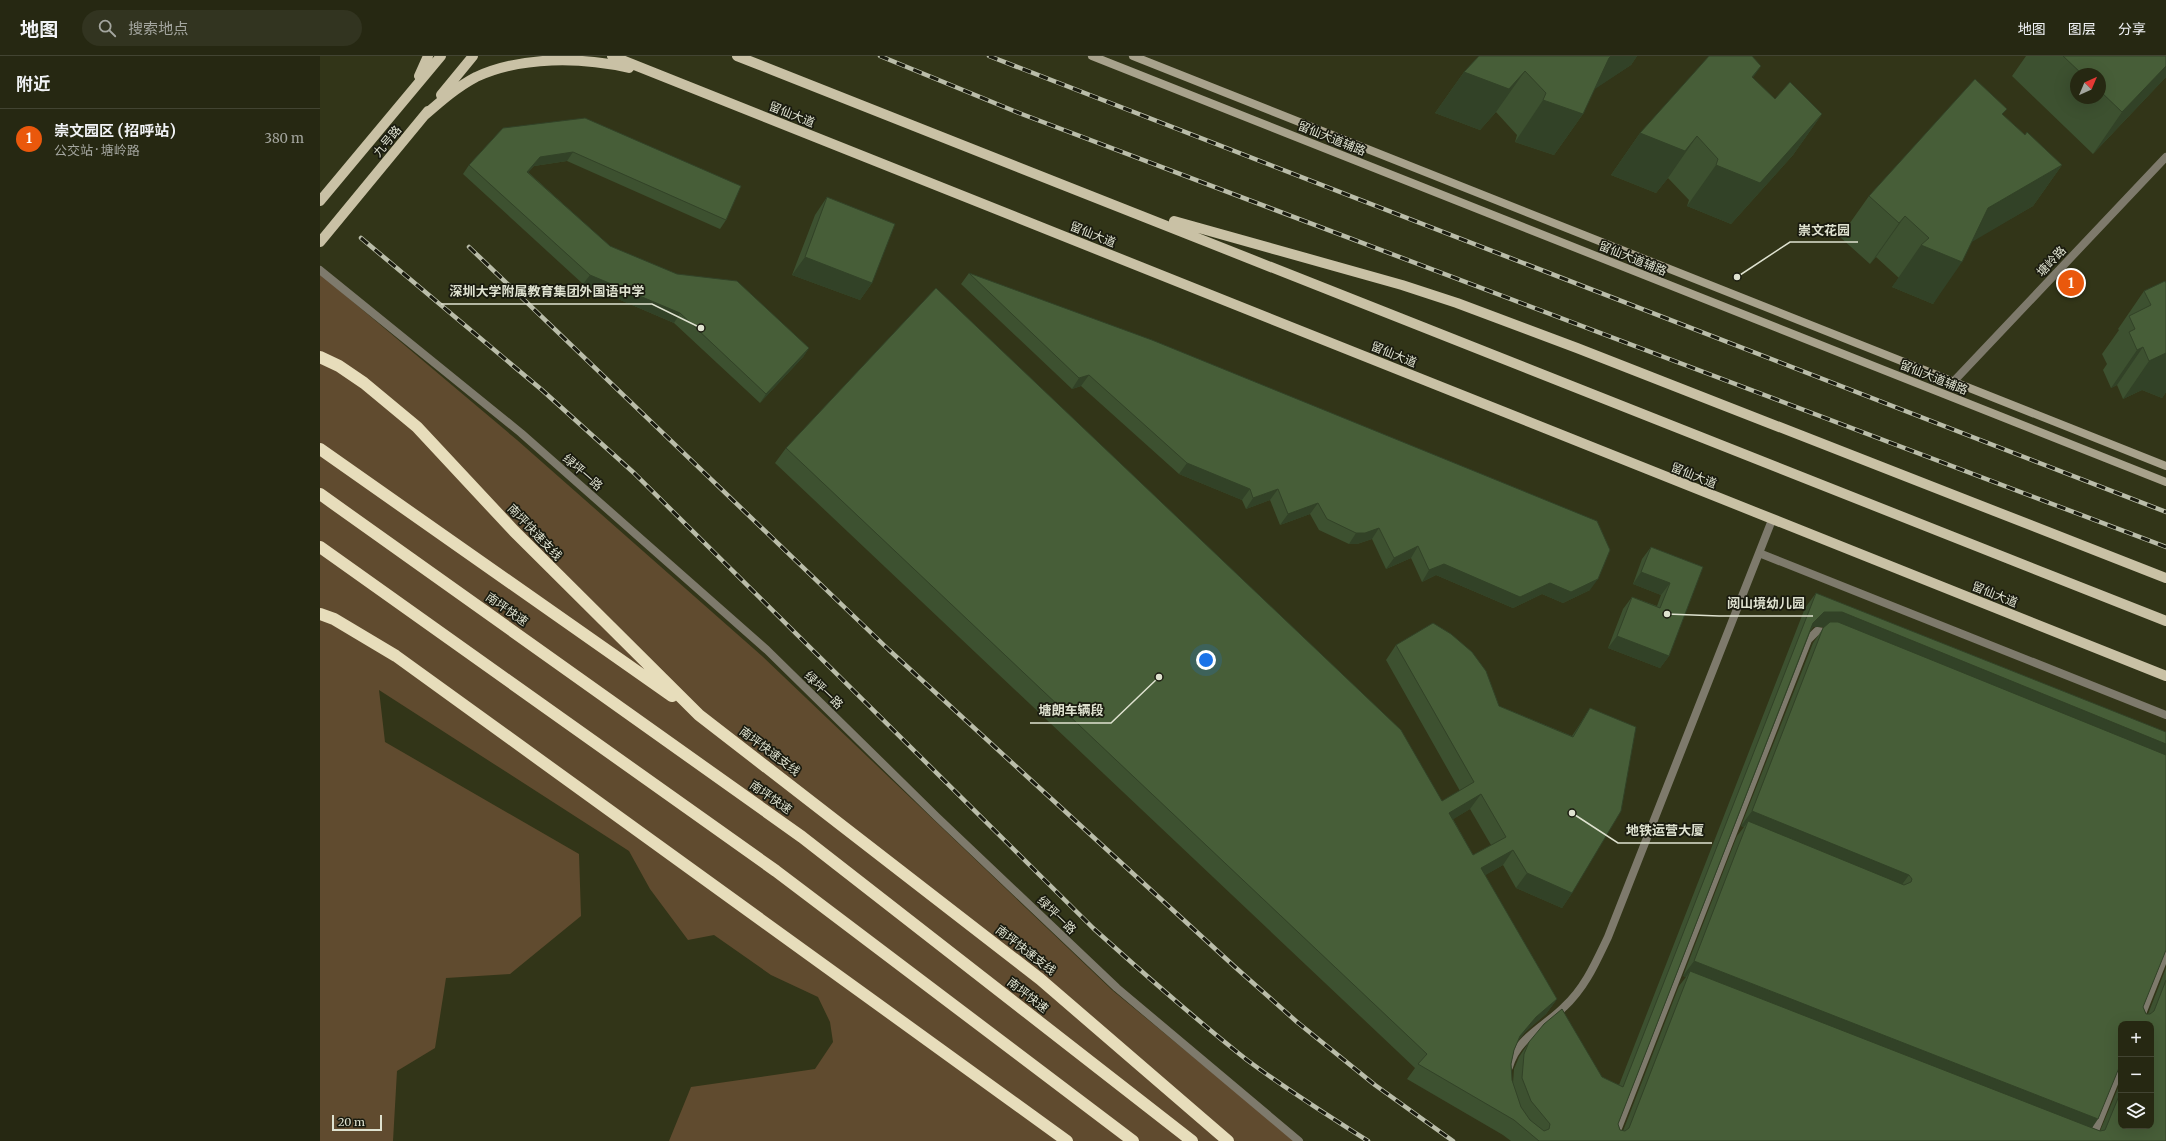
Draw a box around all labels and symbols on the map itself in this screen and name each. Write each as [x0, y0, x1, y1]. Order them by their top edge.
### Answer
north arrow [2070, 68, 2106, 104]
street label: 留仙大道 [767, 98, 817, 130]
street label: 留仙大道辅路 [1296, 118, 1368, 158]
street label: 九号路 [370, 122, 404, 160]
callout: 崇文花园 [1790, 217, 1858, 242]
street label: 留仙大道 [1068, 218, 1118, 250]
text: 崇文花园 [1798, 222, 1850, 239]
street label: 留仙大道辅路 [1597, 238, 1669, 278]
street label: 塘岭路 [2033, 243, 2069, 279]
pin: 1 [2058, 268, 2084, 298]
callout: 深圳大学附属教育集团外国语中学 [441, 279, 652, 304]
text: 深圳大学附属教育集团外国语中学 [449, 283, 645, 300]
street label: 留仙大道 [1369, 338, 1419, 370]
street label: 留仙大道辅路 [1898, 357, 1970, 397]
street label: 绿坪一路 [560, 451, 606, 493]
street label: 留仙大道 [1669, 459, 1719, 491]
street label: 南坪快速支线 [505, 501, 565, 563]
street label: 留仙大道 [1970, 578, 2020, 610]
street label: 南坪快速 [483, 589, 531, 629]
callout: 阅山境幼儿园 [1719, 591, 1813, 616]
text: 阅山境幼儿园 [1727, 595, 1805, 612]
your location [1196, 650, 1216, 670]
street label: 绿坪一路 [802, 668, 846, 712]
callout: 塘朗车辆段 [1030, 698, 1111, 723]
text: 塘朗车辆段 [1038, 702, 1104, 719]
street label: 南坪快速支线 [737, 723, 803, 779]
street label: 南坪快速 [747, 777, 795, 817]
callout: 地铁运营大厦 [1618, 818, 1712, 843]
text: 地铁运营大厦 [1626, 822, 1704, 839]
street label: 绿坪一路 [1035, 893, 1079, 937]
street label: 南坪快速支线 [993, 922, 1059, 978]
street label: 南坪快速 [1004, 974, 1052, 1016]
scale bar [332, 1113, 382, 1132]

